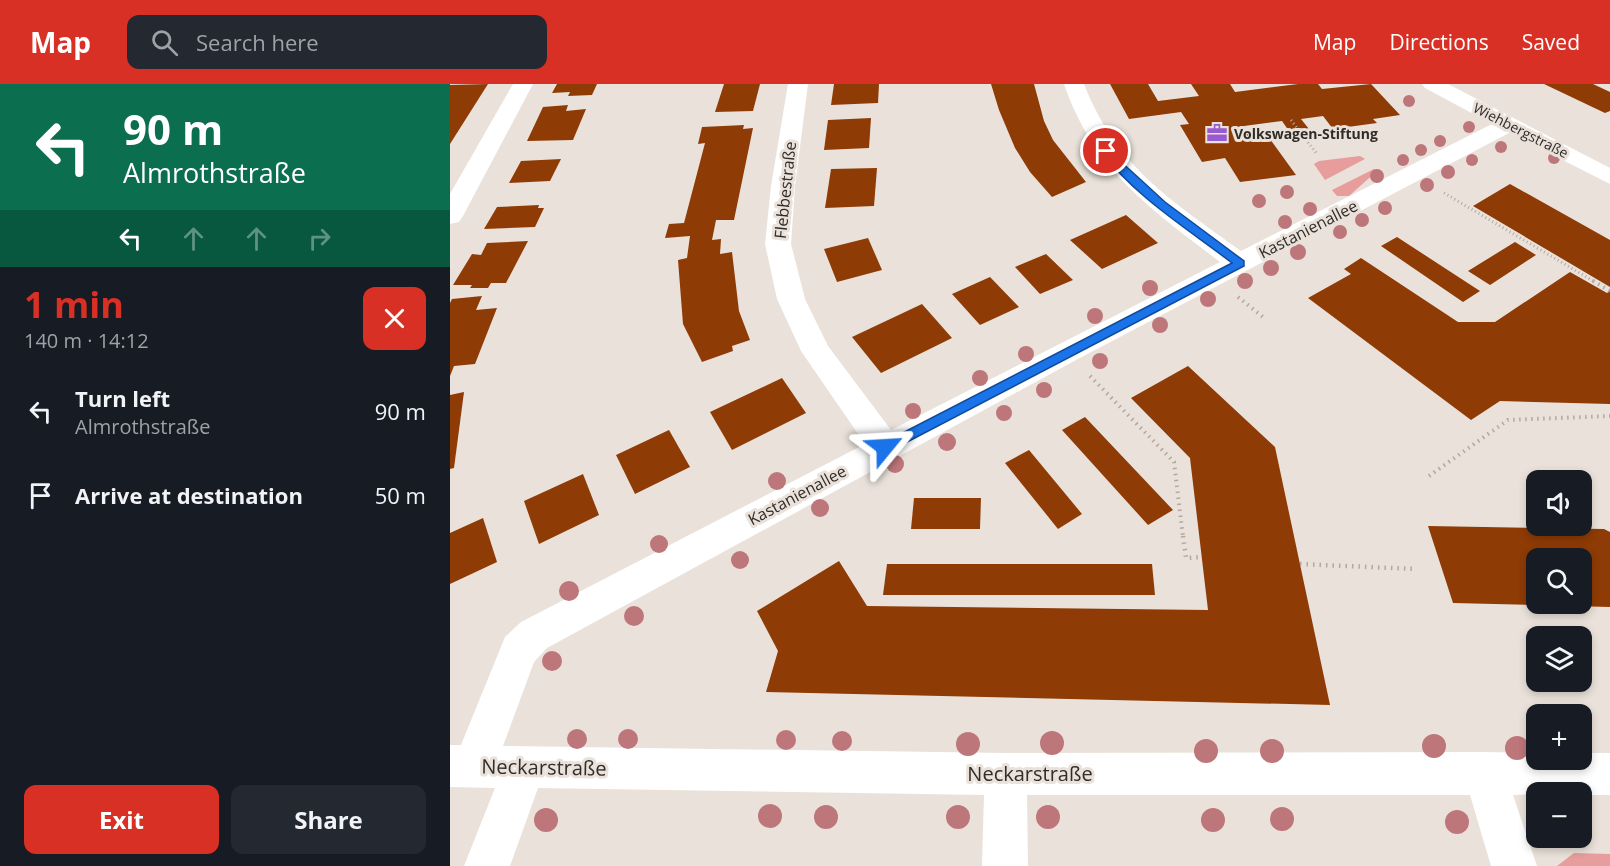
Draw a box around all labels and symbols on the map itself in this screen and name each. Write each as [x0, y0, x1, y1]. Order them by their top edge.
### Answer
street label: Wiehbergstraße [1470, 98, 1572, 162]
office icon: Volkswagen-Stiftung [1205, 121, 1229, 145]
place label: Volkswagen-Stiftung [1234, 124, 1378, 143]
pin [1080, 125, 1131, 176]
street label: Flebbestraße [769, 140, 801, 240]
street label: Kastanienallee [1255, 195, 1361, 263]
position arrow [853, 415, 917, 479]
street label: Kastanienallee [744, 460, 850, 530]
street label: Neckarstraße [481, 752, 607, 782]
street label: Neckarstraße [967, 760, 1093, 787]

